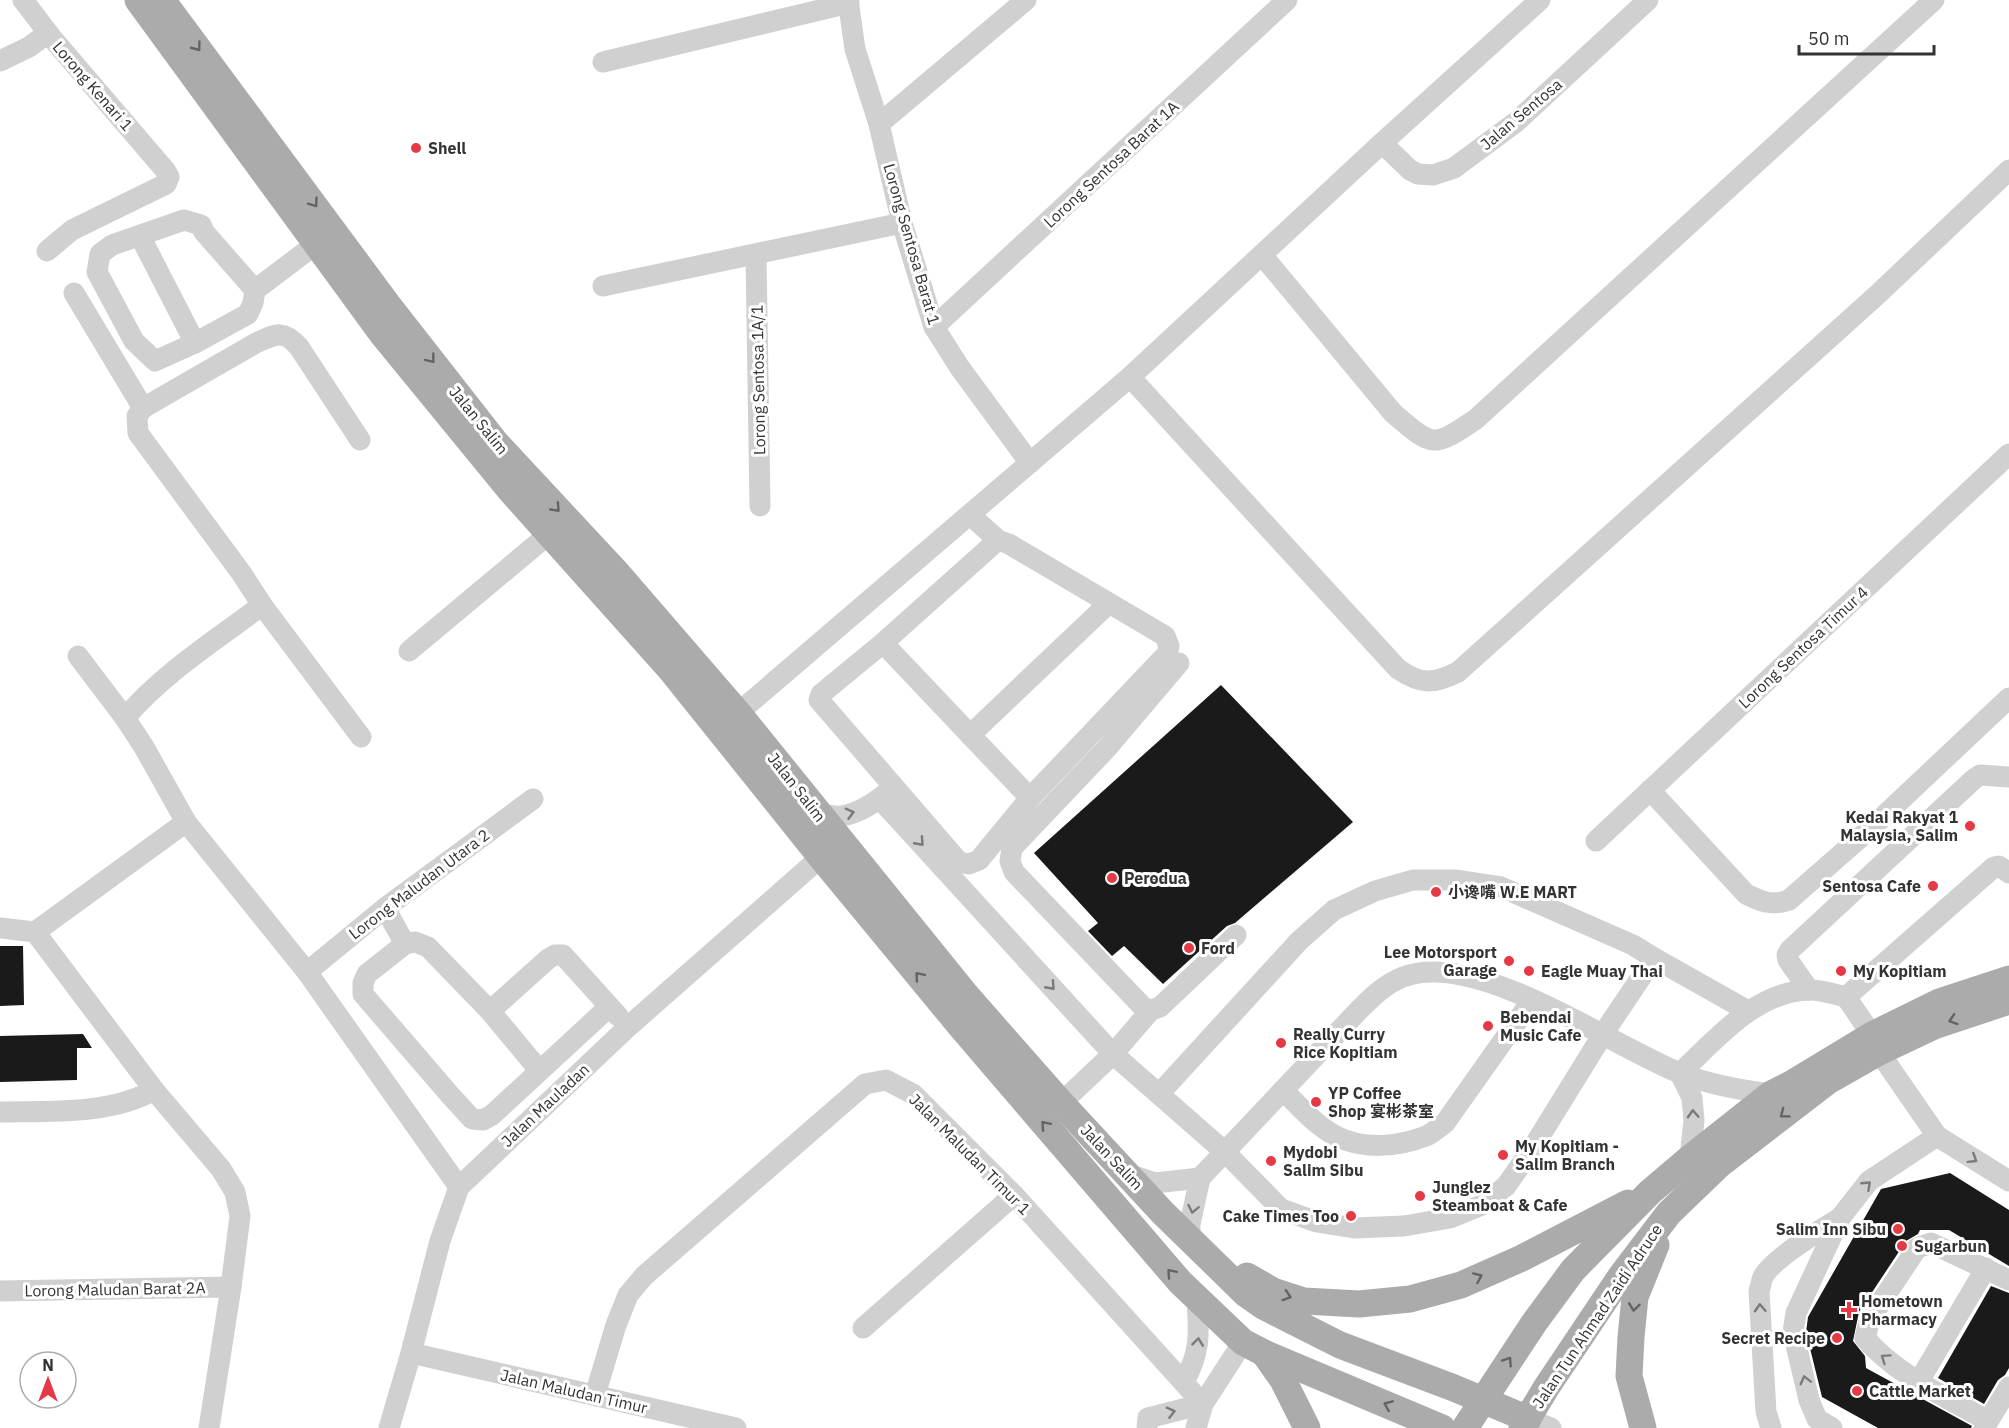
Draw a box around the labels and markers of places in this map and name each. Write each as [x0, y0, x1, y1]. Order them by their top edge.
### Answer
place label: Shell [428, 138, 466, 158]
marker: Shell [409, 141, 423, 155]
place label: Kedai Rakyat 1 Malaysia, Salim [1840, 807, 1958, 845]
marker: Kedai Rakyat 1 Malaysia, Salim [1963, 819, 1977, 833]
place label: Perodua [1124, 868, 1187, 888]
marker: Perodua [1105, 871, 1119, 885]
place label: Sentosa Cafe [1822, 876, 1921, 896]
marker: Sentosa Cafe [1926, 879, 1940, 893]
place label: 小谗嘴 W.E MART [1448, 882, 1577, 902]
marker: 小谗嘴 W.E MART [1429, 885, 1443, 899]
place label: Ford [1201, 938, 1235, 958]
marker: Ford [1182, 941, 1196, 955]
place label: Lee Motorsport Garage [1384, 942, 1497, 980]
marker: Lee Motorsport Garage [1502, 954, 1516, 968]
place label: Eagle Muay Thai [1541, 961, 1663, 981]
place label: My Kopitiam [1853, 961, 1947, 981]
marker: Eagle Muay Thai [1522, 964, 1536, 978]
marker: My Kopitiam [1834, 964, 1848, 978]
place label: Bebendai Music Cafe [1500, 1007, 1582, 1045]
marker: Bebendai Music Cafe [1481, 1019, 1495, 1033]
place label: Really Curry Rice Kopitiam [1293, 1024, 1398, 1062]
marker: Really Curry Rice Kopitiam [1274, 1036, 1288, 1050]
place label: YP Coffee Shop 宴彬茶室 [1328, 1083, 1434, 1121]
marker: YP Coffee Shop 宴彬茶室 [1309, 1095, 1323, 1109]
place label: My Kopitiam - Salim Branch [1515, 1136, 1619, 1174]
place label: Mydobi Salim Sibu [1283, 1142, 1363, 1180]
marker: My Kopitiam - Salim Branch [1496, 1148, 1510, 1162]
marker: Mydobi Salim Sibu [1264, 1154, 1278, 1168]
place label: Junglez Steamboat & Cafe [1432, 1177, 1568, 1215]
marker: Junglez Steamboat & Cafe [1413, 1189, 1427, 1203]
place label: Cake Times Too [1223, 1206, 1339, 1226]
marker: Cake Times Too [1344, 1209, 1358, 1223]
place label: Salim Inn Sibu [1776, 1219, 1886, 1239]
marker: Salim Inn Sibu [1891, 1222, 1905, 1236]
place label: Sugarbun [1914, 1236, 1987, 1256]
marker: Sugarbun [1895, 1239, 1909, 1253]
place label: Hometown Pharmacy [1861, 1291, 1943, 1329]
marker: Hometown Pharmacy [1842, 1303, 1856, 1317]
place label: Secret Recipe [1721, 1328, 1825, 1348]
marker: Secret Recipe [1830, 1331, 1844, 1345]
place label: Cattle Market [1869, 1381, 1971, 1401]
marker: Cattle Market [1850, 1384, 1864, 1398]

